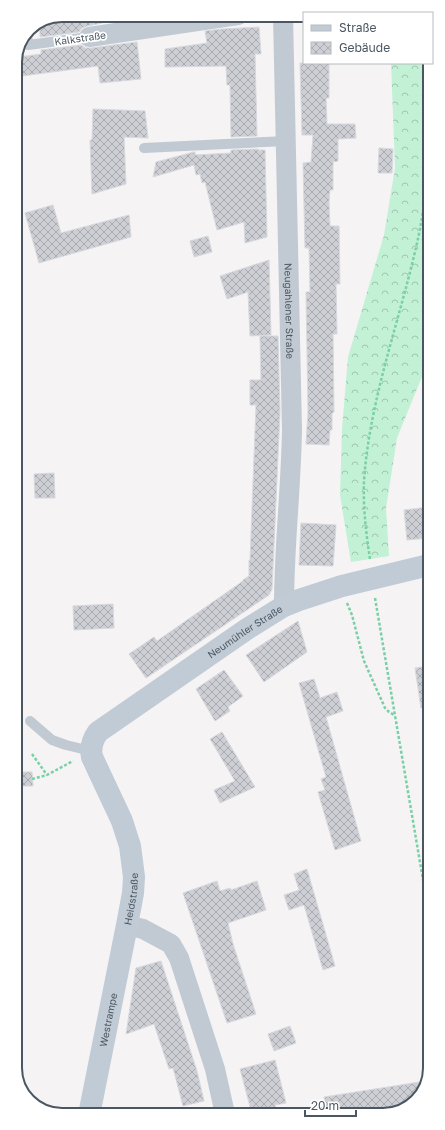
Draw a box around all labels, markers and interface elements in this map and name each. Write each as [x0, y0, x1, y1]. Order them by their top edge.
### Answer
legend [303, 12, 433, 64]
text: Straße [339, 20, 377, 35]
street label: Kalkstraße [54, 28, 107, 48]
text: Gebäude [339, 40, 390, 55]
street label: Neugahlener Straße [282, 263, 296, 359]
street label: Neumühler Straße [205, 602, 285, 660]
street label: Heidstraße [121, 872, 140, 926]
street label: Westrampe [97, 992, 119, 1048]
scale bar [305, 1092, 356, 1118]
text: 20 m [311, 1098, 339, 1113]

